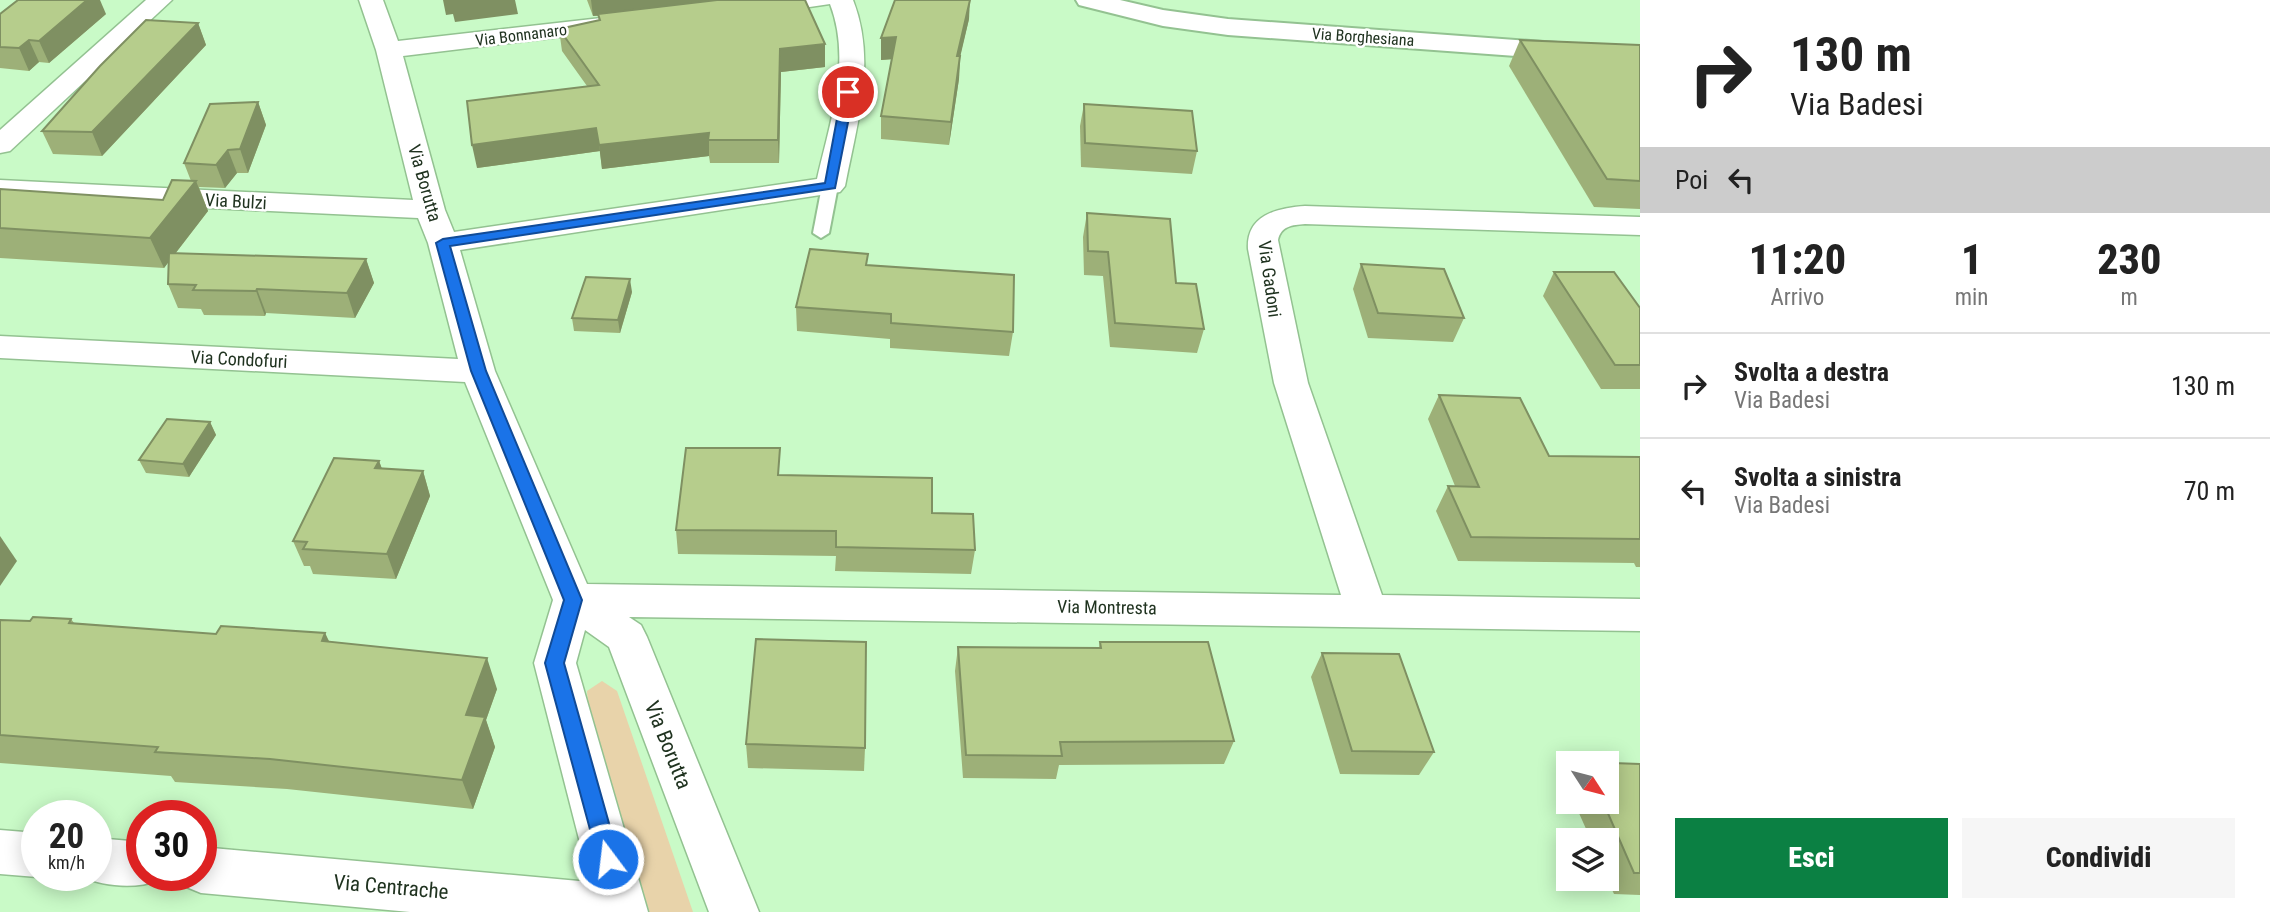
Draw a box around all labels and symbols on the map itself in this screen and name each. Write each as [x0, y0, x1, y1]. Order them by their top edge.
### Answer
street label: Via Bonnanaro [474, 20, 568, 50]
street label: Via Borghesiana [1311, 24, 1415, 50]
pin [818, 62, 878, 122]
street label: Via Borutta [404, 142, 446, 224]
street label: Via Bulzi [205, 189, 267, 213]
street label: Via Gadoni [1254, 239, 1286, 319]
street label: Via Condofuri [190, 346, 288, 372]
street label: Via Montresta [1057, 596, 1157, 618]
street label: Via Borutta [640, 698, 696, 792]
north arrow [1556, 751, 1619, 814]
speed limit sign: 30 [126, 800, 217, 891]
position arrow [571, 822, 645, 896]
street label: Via Centrache [333, 870, 450, 904]

